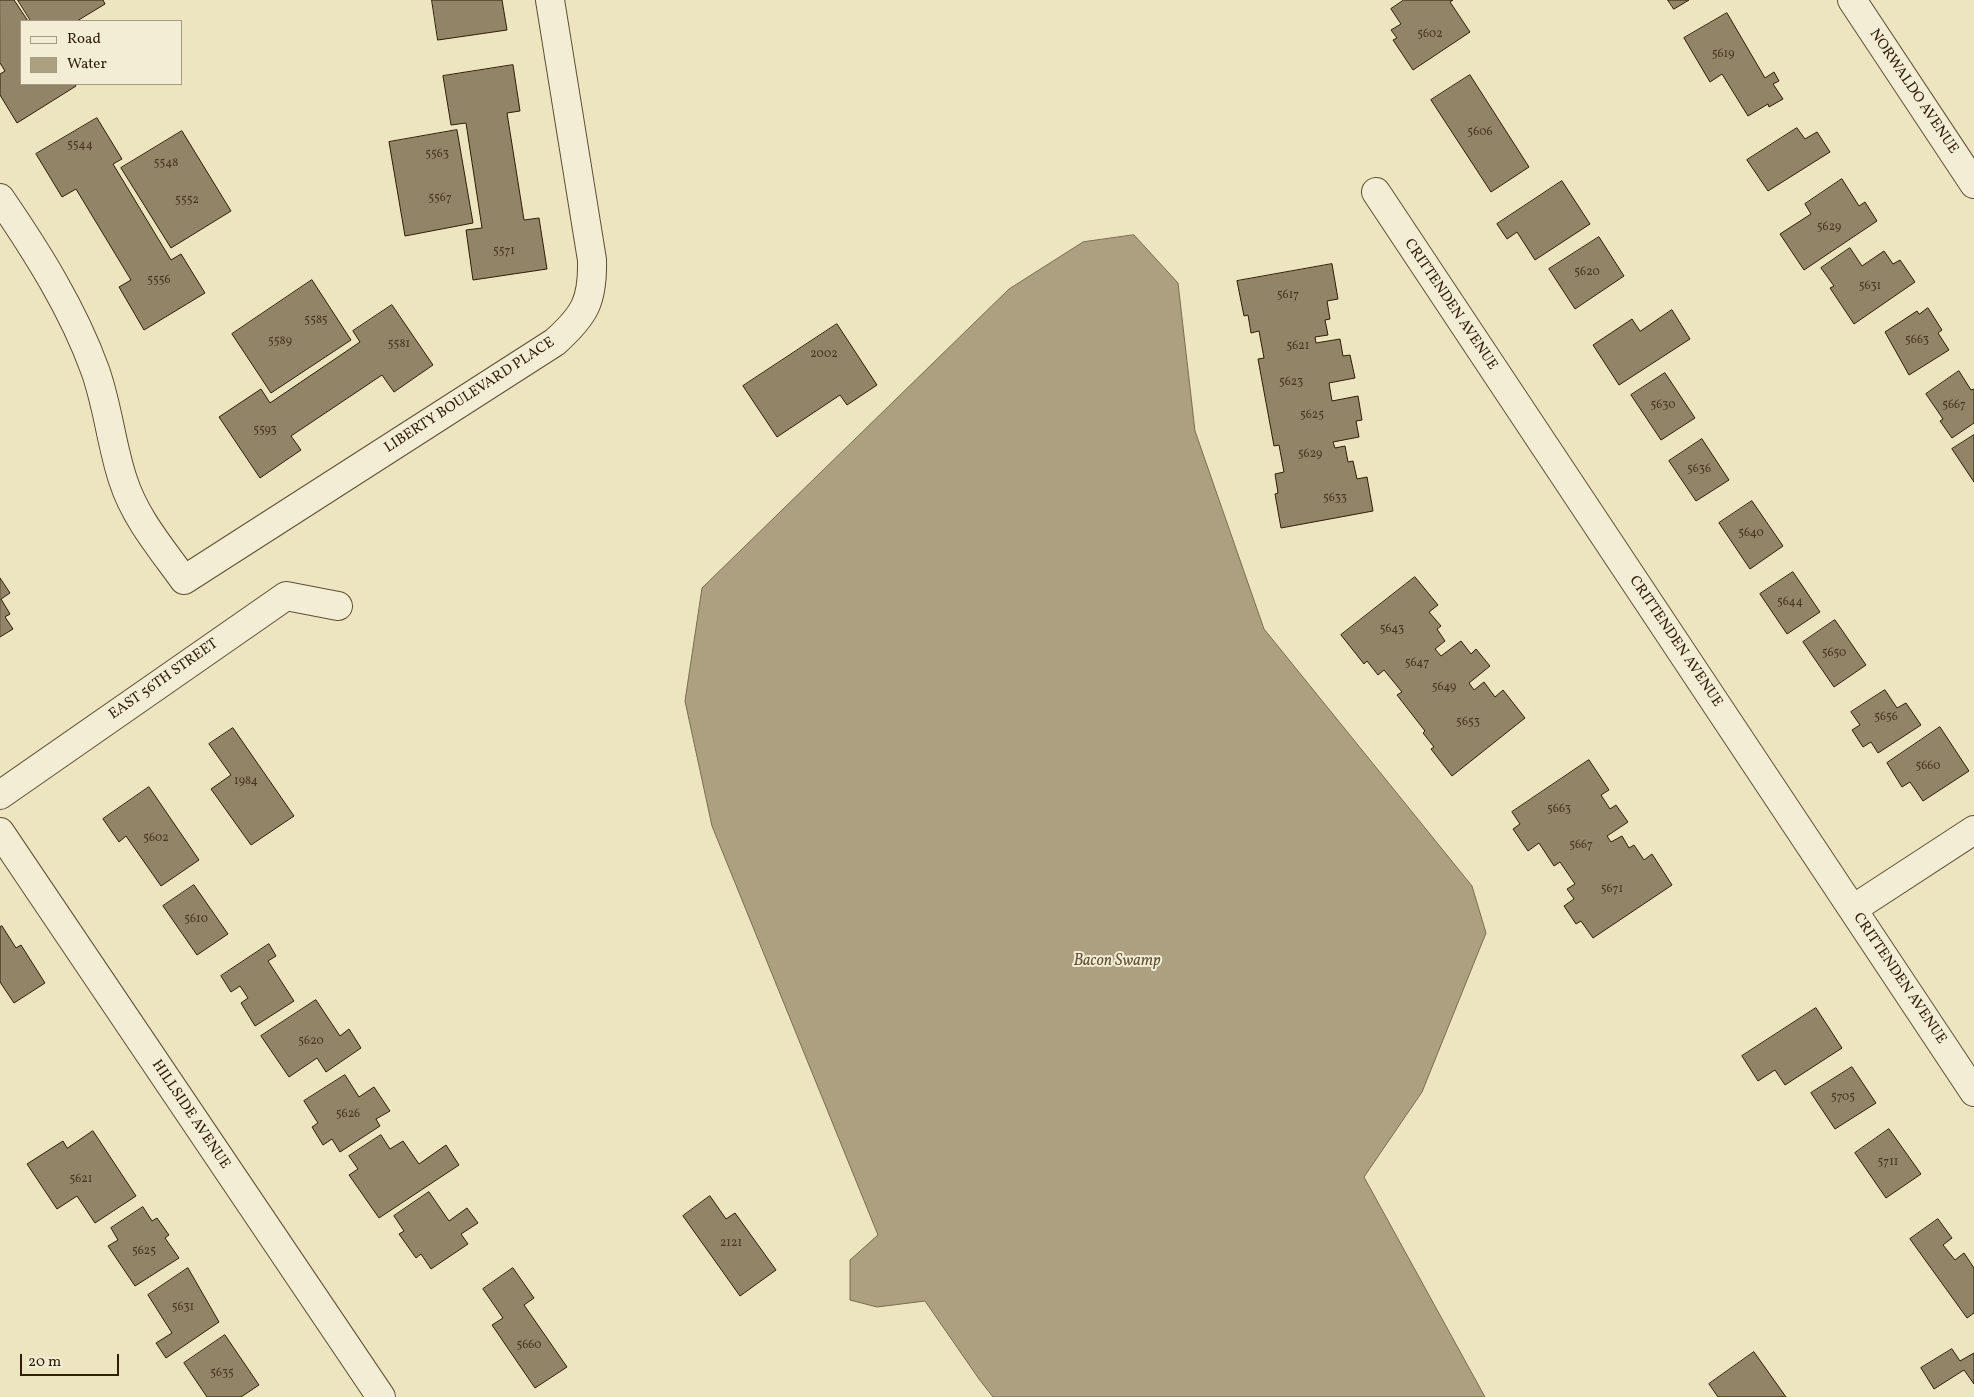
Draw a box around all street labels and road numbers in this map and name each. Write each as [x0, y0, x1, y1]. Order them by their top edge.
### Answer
street label: NORWALDO AVENUE [1865, 26, 1961, 158]
street label: CRITTENDEN AVENUE [1399, 236, 1501, 374]
street label: LIBERTY BOULEVARD PLACE [382, 334, 558, 458]
street label: CRITTENDEN AVENUE [1624, 573, 1726, 711]
street label: EAST 56TH STREET [106, 636, 222, 724]
street label: CRITTENDEN AVENUE [1848, 910, 1950, 1048]
street label: HILLSIDE AVENUE [147, 1057, 233, 1173]

